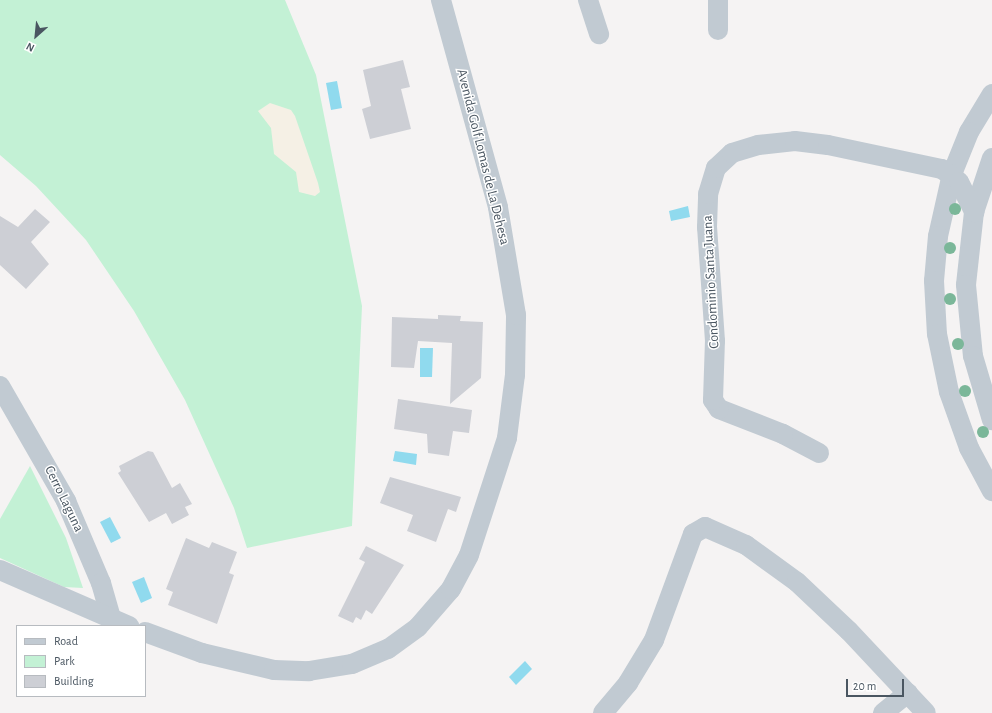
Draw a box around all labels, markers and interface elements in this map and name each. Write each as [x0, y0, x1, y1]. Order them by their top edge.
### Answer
north arrow [16, 16, 56, 56]
text: N [24, 40, 36, 54]
street label: Avenida Golf Lomas de La Dehesa [453, 67, 513, 247]
street label: Condominio Santa Juana [699, 215, 723, 349]
street label: Cerro Laguna [41, 463, 87, 535]
legend [16, 625, 146, 697]
text: Road [54, 635, 78, 647]
text: Park [54, 655, 75, 667]
scale bar [848, 671, 906, 697]
text: Building [54, 675, 94, 687]
text: 20 m [853, 680, 876, 692]

